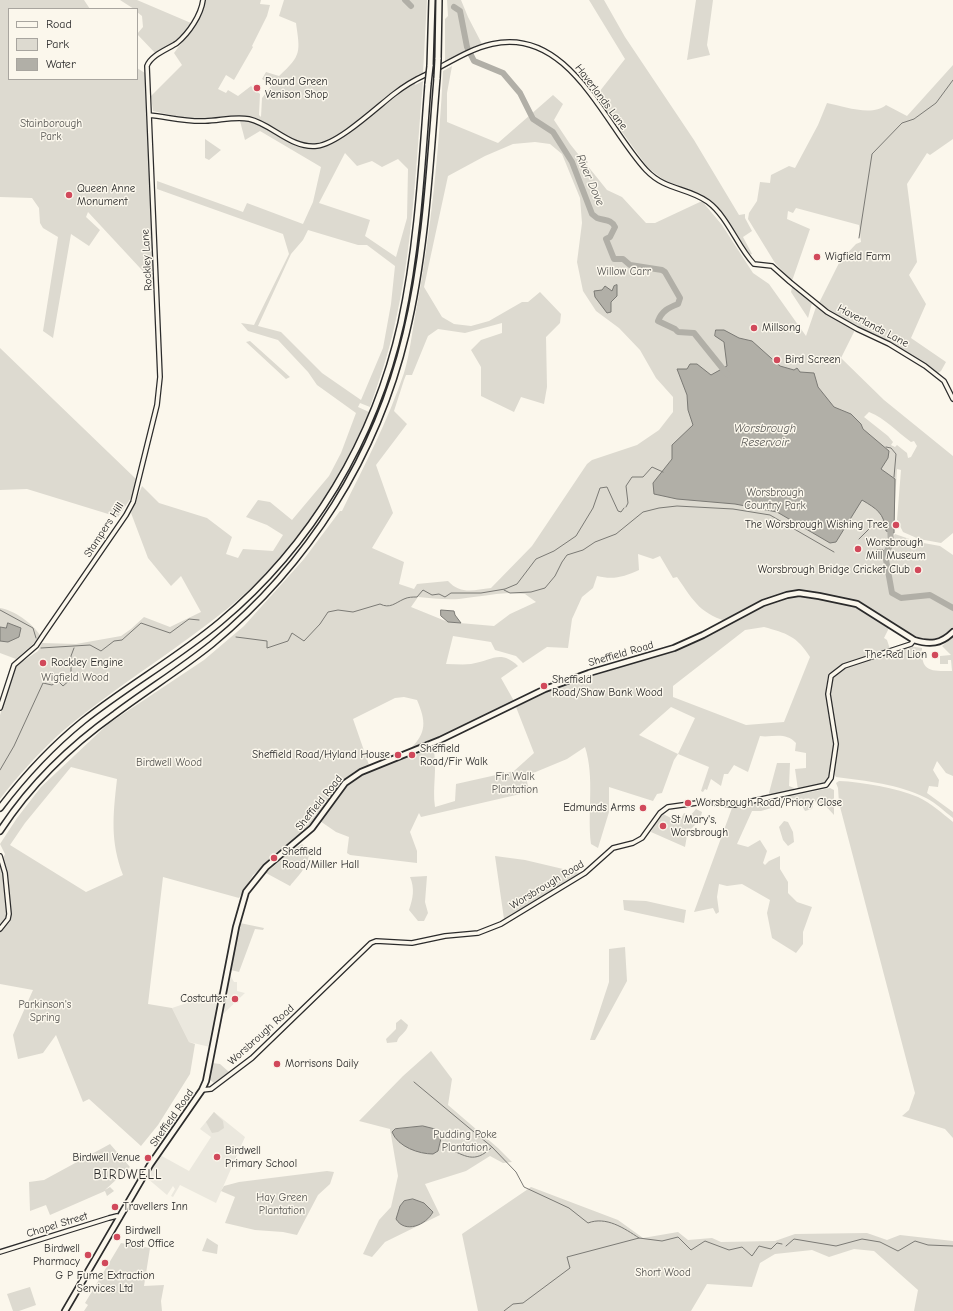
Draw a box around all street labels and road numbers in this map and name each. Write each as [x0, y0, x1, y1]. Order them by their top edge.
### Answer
street label: Haverlands Lane [572, 62, 630, 132]
street label: Rockley Lane [139, 229, 155, 291]
street label: Haverlands Lane [835, 302, 911, 350]
street label: Stampers Hill [81, 500, 127, 560]
street label: Sheffield Road [587, 638, 655, 670]
street label: Sheffield Road [293, 773, 345, 833]
street label: Worsbrough Road [507, 858, 587, 912]
street label: Worsbrough Road [225, 1002, 297, 1068]
street label: Sheffield Road [147, 1087, 197, 1149]
street label: Chapel Street [25, 1209, 89, 1241]

